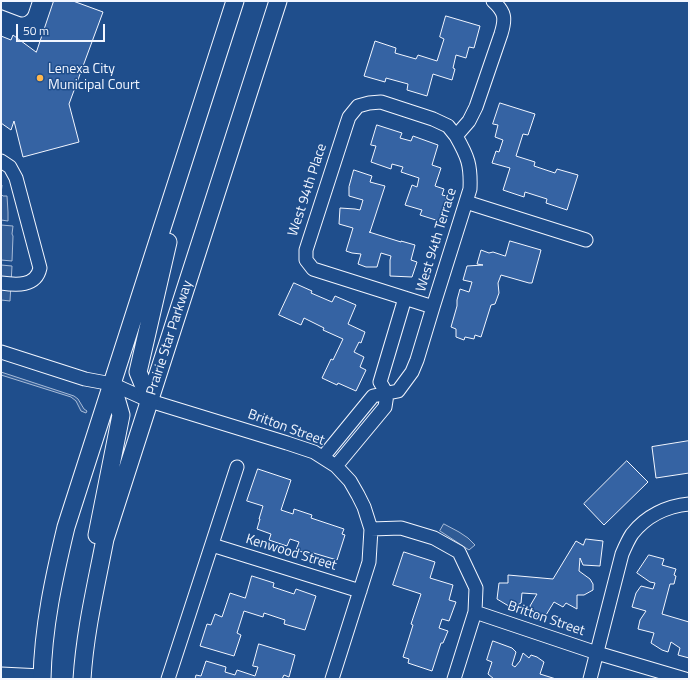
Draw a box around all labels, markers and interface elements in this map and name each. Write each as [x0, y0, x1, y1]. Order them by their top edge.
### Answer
scale bar [18, 16, 107, 42]
text: 50 m [23, 21, 49, 40]
place label: Lenexa City Municipal Court [48, 62, 140, 94]
marker: Lenexa City Municipal Court [35, 73, 45, 83]
street label: West 94th Place [285, 142, 331, 238]
street label: West 94th Terrace [413, 186, 461, 294]
street label: Prairie Star Parkway [144, 278, 196, 398]
street label: Britton Street [245, 406, 327, 450]
street label: Kenwood Street [243, 531, 339, 575]
street label: Britton Street [505, 598, 587, 640]

